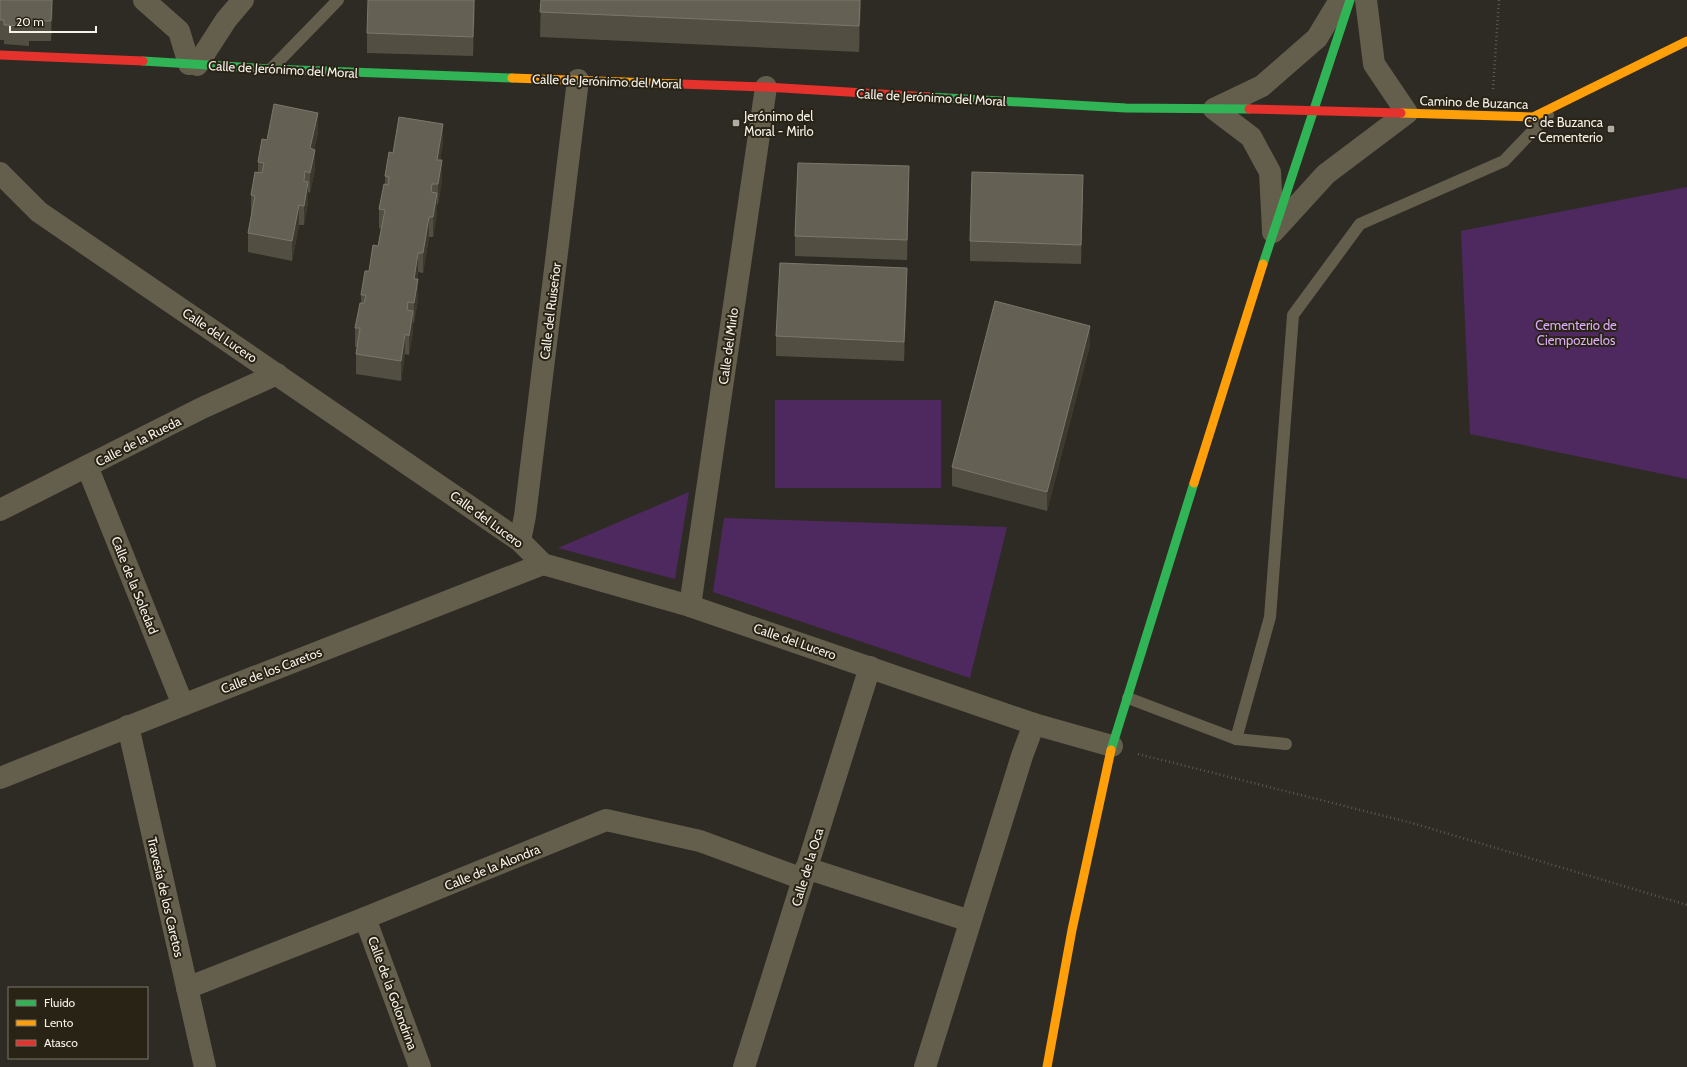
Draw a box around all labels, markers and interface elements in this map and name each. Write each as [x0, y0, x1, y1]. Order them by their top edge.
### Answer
scale bar [10, 8, 96, 34]
text: 20 m [16, 14, 44, 29]
street label: Calle de Jerónimo del Moral [208, 57, 358, 81]
street label: Calle de Jerónimo del Moral [532, 70, 682, 92]
street label: Calle de Jerónimo del Moral [856, 85, 1006, 109]
street label: Camino de Buzanca [1419, 92, 1529, 112]
place label: Jerónimo del Moral - Mirlo [743, 108, 814, 139]
place label: Cº de Buzanca - Cementerio [1524, 114, 1604, 145]
marker: Jerónimo del Moral - Mirlo [731, 118, 741, 128]
marker: Cº de Buzanca - Cementerio [1606, 124, 1616, 134]
street label: Calle del Ruiseñor [536, 261, 564, 360]
street label: Calle del Lucero [180, 304, 260, 366]
street label: Calle del Mirlo [715, 307, 741, 385]
park label: Cementerio de Ciempozuelos [1535, 317, 1617, 348]
street label: Calle de la Rueda [93, 412, 184, 469]
street label: Calle del Lucero [447, 487, 527, 551]
street label: Calle de la Soledad [108, 534, 162, 636]
street label: Calle del Lucero [751, 619, 839, 663]
street label: Calle de los Caretos [218, 643, 324, 697]
street label: Calle de la Oca [788, 825, 827, 908]
street label: Travesía de los Caretos [144, 835, 188, 959]
street label: Calle de la Alondra [442, 840, 543, 893]
street label: Calle de la Golondrina [365, 934, 421, 1053]
legend [8, 987, 148, 1059]
text: Fluido [44, 995, 76, 1010]
text: Lento [44, 1015, 74, 1030]
text: Atasco [44, 1035, 78, 1050]

